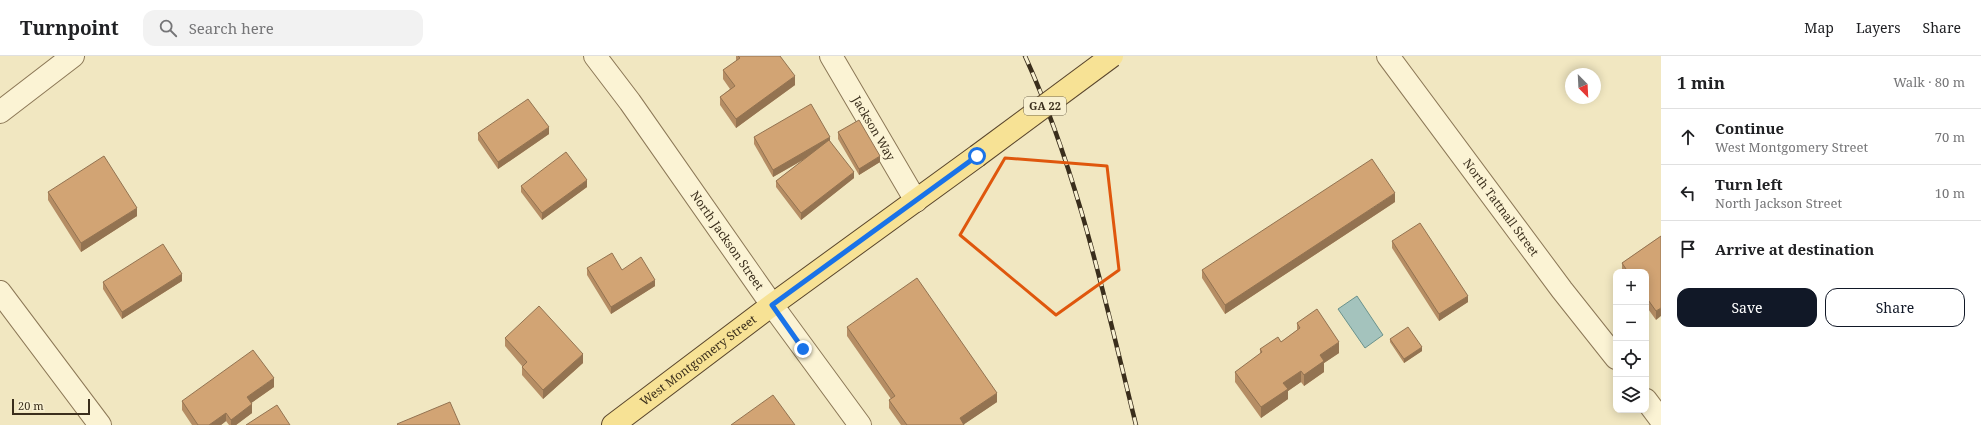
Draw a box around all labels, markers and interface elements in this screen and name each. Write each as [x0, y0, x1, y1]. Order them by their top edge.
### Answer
search box [143, 10, 423, 46]
text: Turnpoint [20, 15, 119, 41]
icon: search [157, 17, 179, 39]
text: Search here [189, 18, 274, 38]
text: Map [1804, 18, 1834, 37]
text: Layers [1856, 18, 1901, 37]
text: Share [1923, 18, 1961, 37]
north arrow [1565, 68, 1601, 104]
text: 1 min [1677, 71, 1725, 94]
text: Walk · 80 m [1893, 73, 1965, 91]
street label: Jackson Way [848, 92, 900, 164]
road number: GA 22 [1024, 97, 1066, 115]
text: Continue [1715, 118, 1784, 138]
icon: ahead [1677, 126, 1699, 148]
text: 70 m [1935, 128, 1965, 146]
text: West Montgomery Street [1715, 138, 1868, 156]
route start [968, 147, 986, 165]
street label: North Tattnall Street [1459, 155, 1543, 260]
text: Turn left [1715, 174, 1783, 194]
icon: left [1677, 182, 1699, 204]
text: 10 m [1935, 184, 1965, 202]
street label: North Jackson Street [687, 187, 768, 293]
text: North Jackson Street [1715, 194, 1842, 212]
icon: arrive [1677, 238, 1699, 260]
text: Arrive at destination [1715, 239, 1874, 259]
map controls [1613, 269, 1649, 413]
button: + [1613, 269, 1649, 305]
button: Save [1677, 288, 1817, 327]
button: Share [1825, 288, 1965, 327]
button: − [1613, 305, 1649, 341]
street label: West Montgomery Street [637, 311, 760, 410]
route end [794, 340, 812, 358]
button: locate [1613, 341, 1649, 377]
button: layers [1613, 377, 1649, 413]
scale bar [12, 397, 90, 416]
text: 20 m [18, 398, 44, 413]

